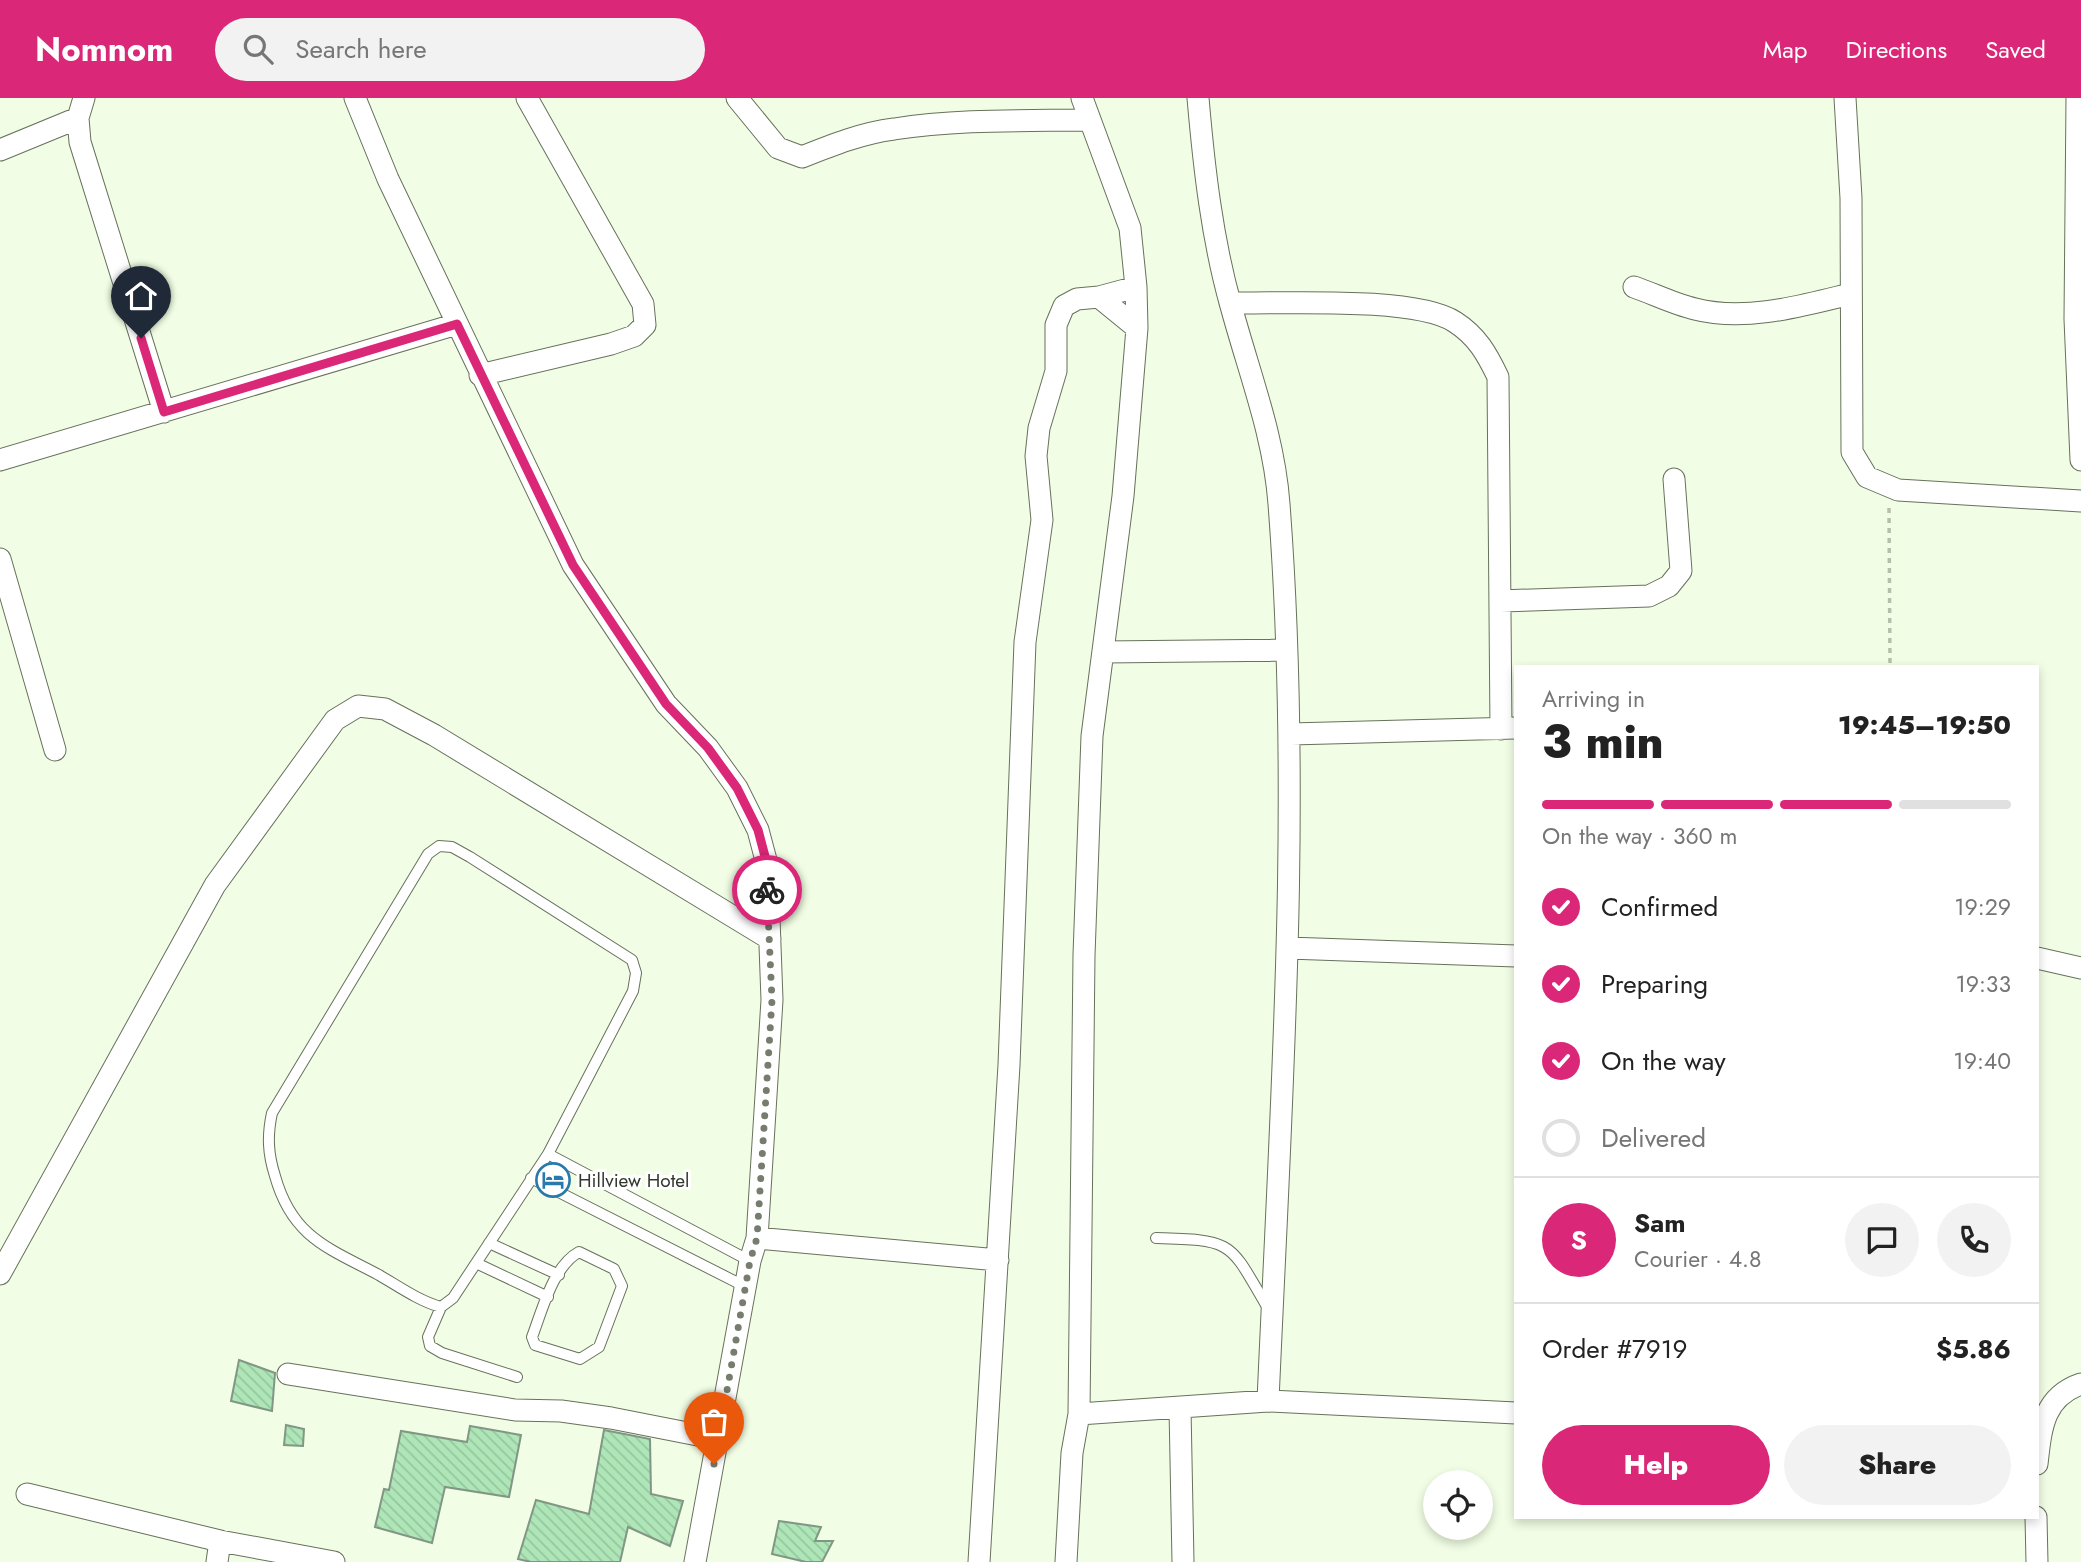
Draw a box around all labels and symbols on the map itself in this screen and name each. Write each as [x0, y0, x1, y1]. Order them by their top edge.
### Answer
pin [111, 266, 171, 338]
courier [732, 855, 802, 925]
hotel icon: Hillview Hotel [534, 1161, 572, 1199]
place label: Hillview Hotel [578, 1167, 689, 1194]
pin [684, 1392, 744, 1464]

